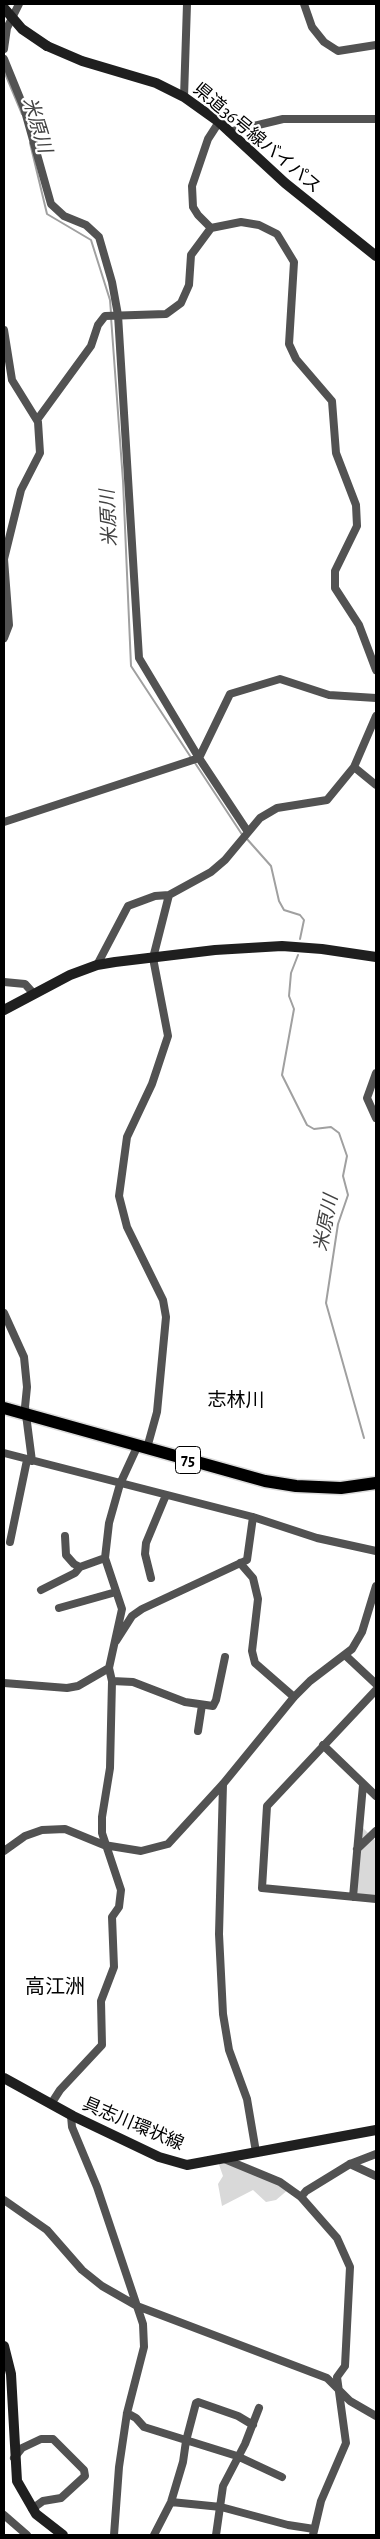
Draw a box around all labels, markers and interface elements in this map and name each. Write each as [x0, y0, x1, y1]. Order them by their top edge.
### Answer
street label: 県道36号線バイパス [189, 78, 325, 198]
water label: 米原川 [18, 94, 56, 156]
water label: 米原川 [96, 489, 122, 547]
water label: 米原川 [309, 1193, 343, 1253]
district label: 志林川 [208, 1389, 264, 1411]
road number: 75 [176, 1446, 200, 1474]
district label: 高江洲 [25, 1975, 85, 1999]
street label: 具志川環状線 [79, 2093, 187, 2155]

